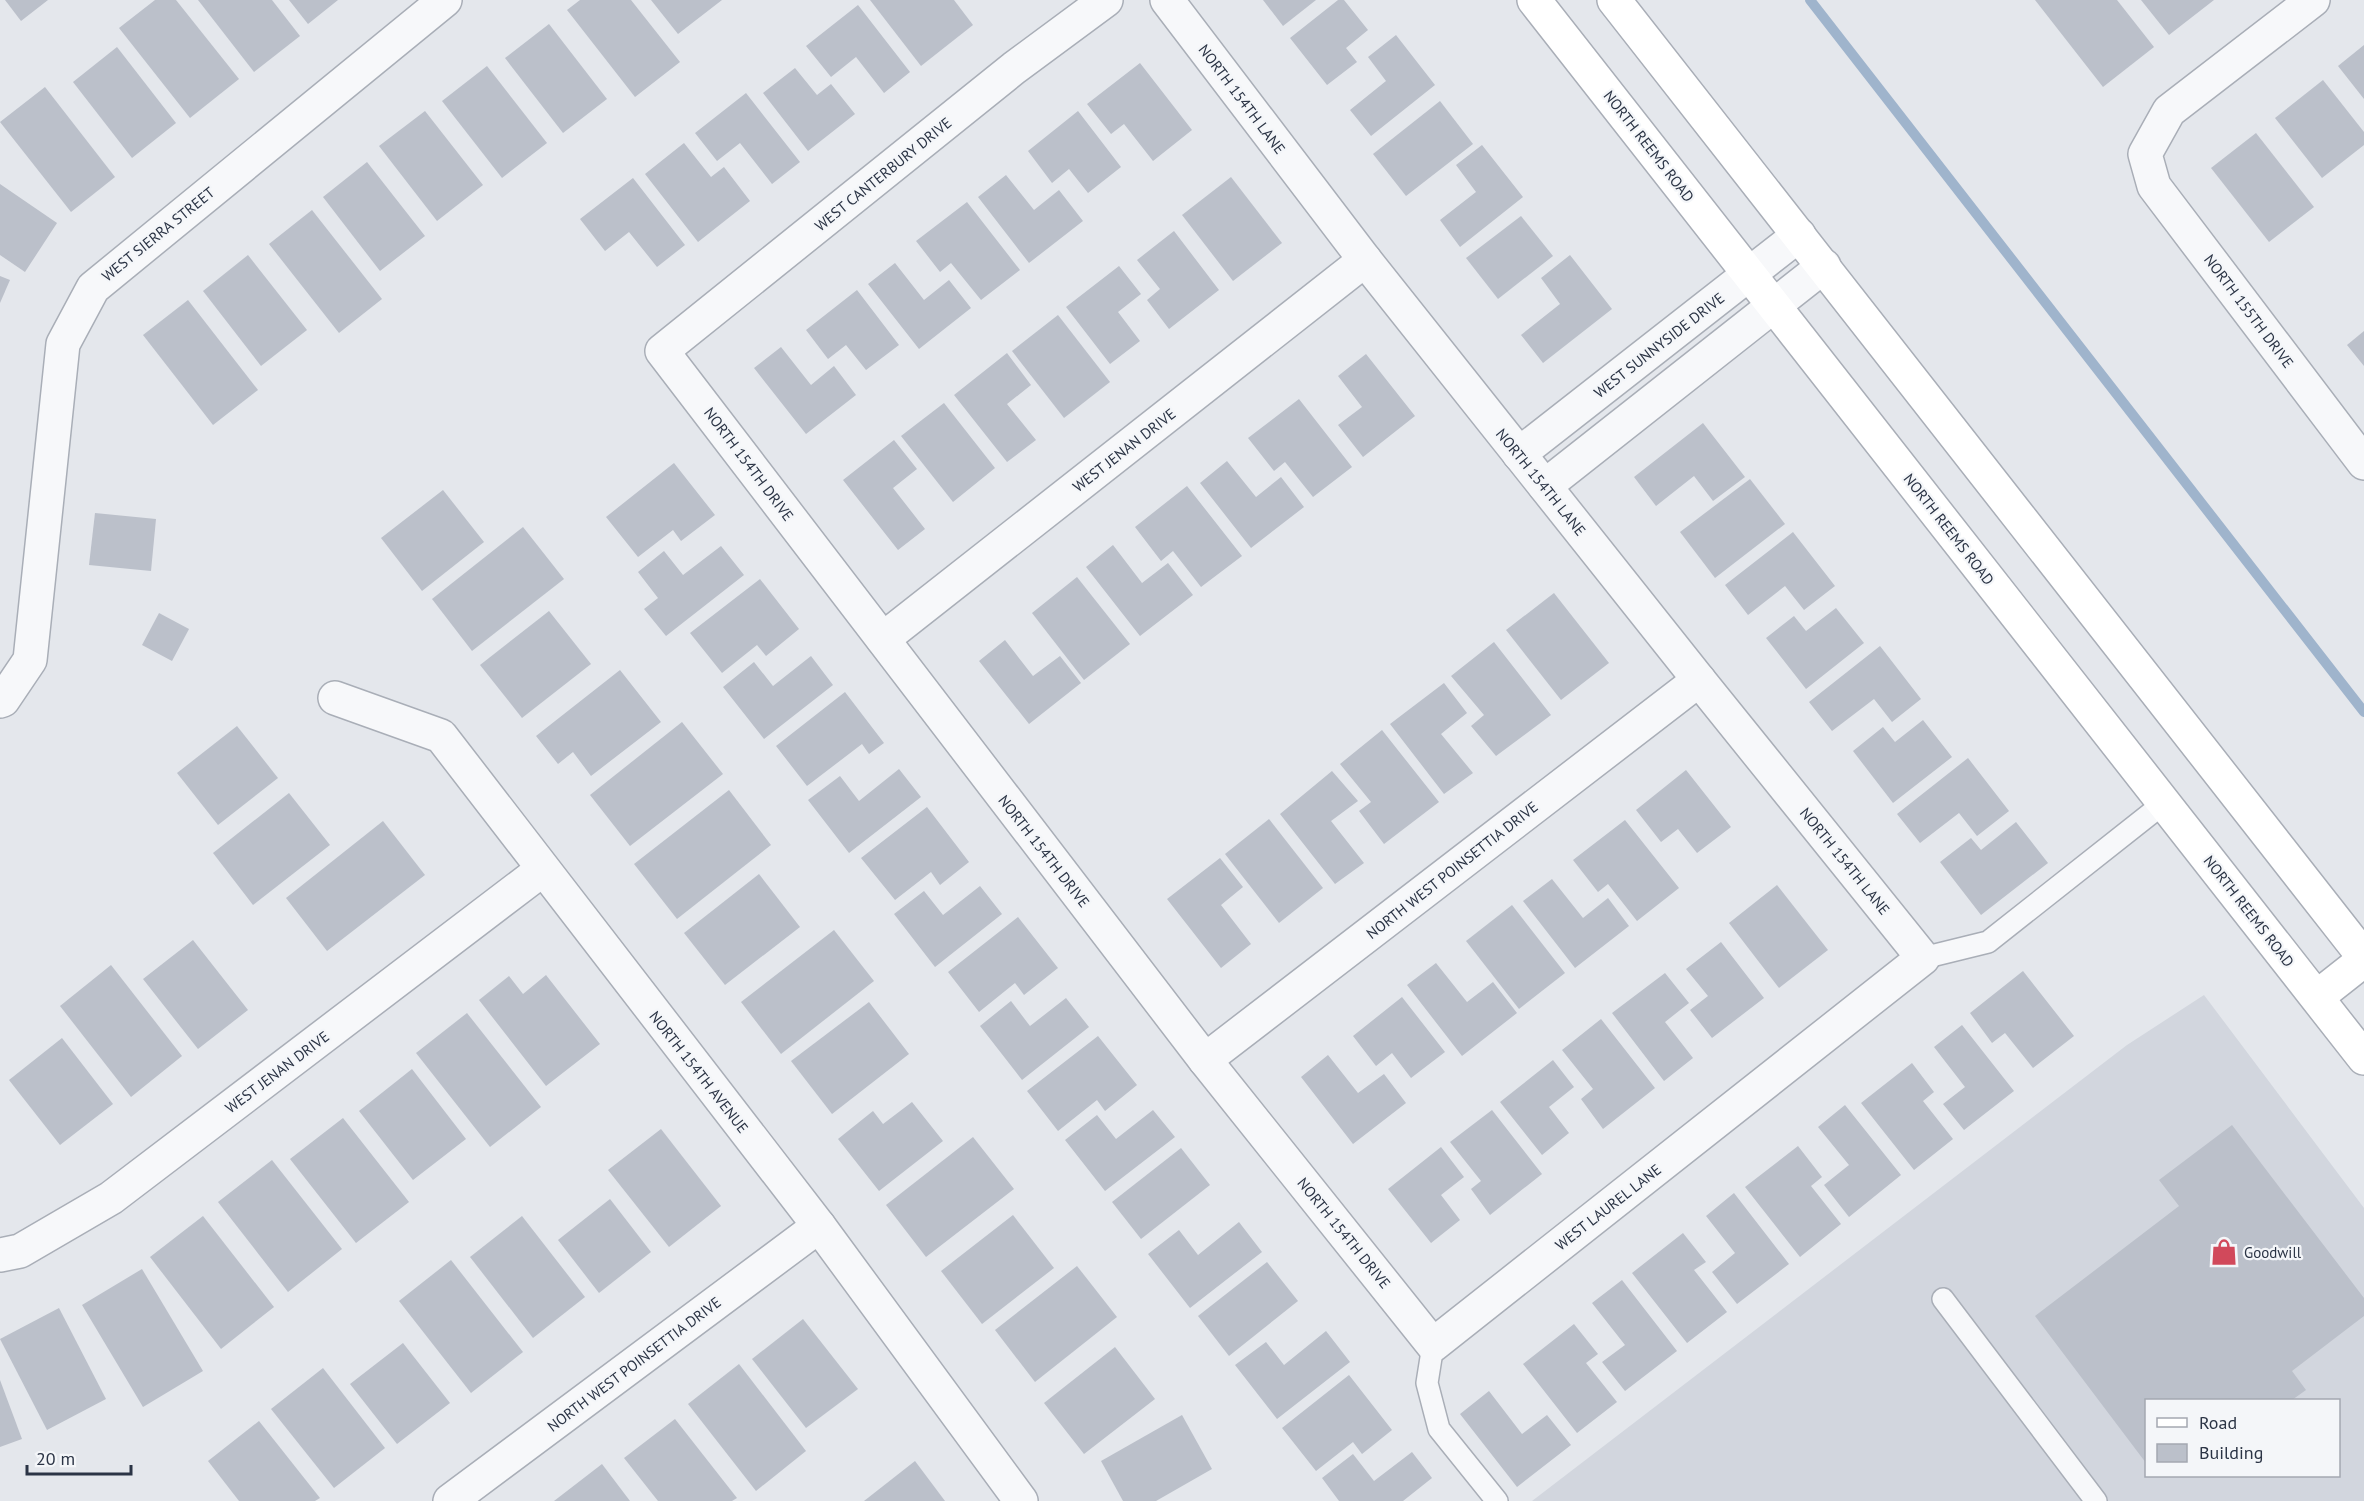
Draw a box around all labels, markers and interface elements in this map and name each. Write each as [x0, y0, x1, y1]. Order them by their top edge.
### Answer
street label: NORTH 154TH LANE [1195, 40, 1289, 158]
street label: NORTH REEMS ROAD [1600, 86, 1698, 206]
street label: WEST CANTERBURY DRIVE [811, 113, 955, 235]
street label: WEST SIERRA STREET [98, 182, 219, 285]
street label: NORTH 155TH DRIVE [2200, 250, 2298, 372]
street label: WEST SUNNYSIDE DRIVE [1590, 288, 1728, 402]
street label: NORTH 154TH DRIVE [700, 403, 798, 525]
street label: WEST JENAN DRIVE [1069, 404, 1179, 496]
street label: NORTH 154TH LANE [1492, 425, 1590, 539]
street label: NORTH REEMS ROAD [1900, 469, 1998, 589]
street label: NORTH 154TH DRIVE [994, 791, 1094, 911]
street label: NORTH WEST POINSETTIA DRIVE [1362, 797, 1542, 943]
street label: NORTH 154TH LANE [1796, 804, 1894, 918]
street label: NORTH REEMS ROAD [2200, 851, 2298, 971]
street label: NORTH 154TH AVENUE [645, 1007, 753, 1137]
street label: WEST JENAN DRIVE [221, 1027, 333, 1117]
street label: WEST LAUREL LANE [1551, 1160, 1665, 1254]
street label: NORTH 154TH DRIVE [1293, 1174, 1395, 1292]
shop icon: Goodwill [2209, 1237, 2239, 1267]
place label: Goodwill [2244, 1243, 2302, 1262]
street label: NORTH WEST POINSETTIA DRIVE [543, 1292, 725, 1436]
legend [2145, 1399, 2340, 1477]
text: Road [2199, 1411, 2237, 1434]
scale bar [27, 1438, 130, 1476]
text: Building [2199, 1441, 2263, 1464]
text: 20 m [36, 1447, 75, 1470]

